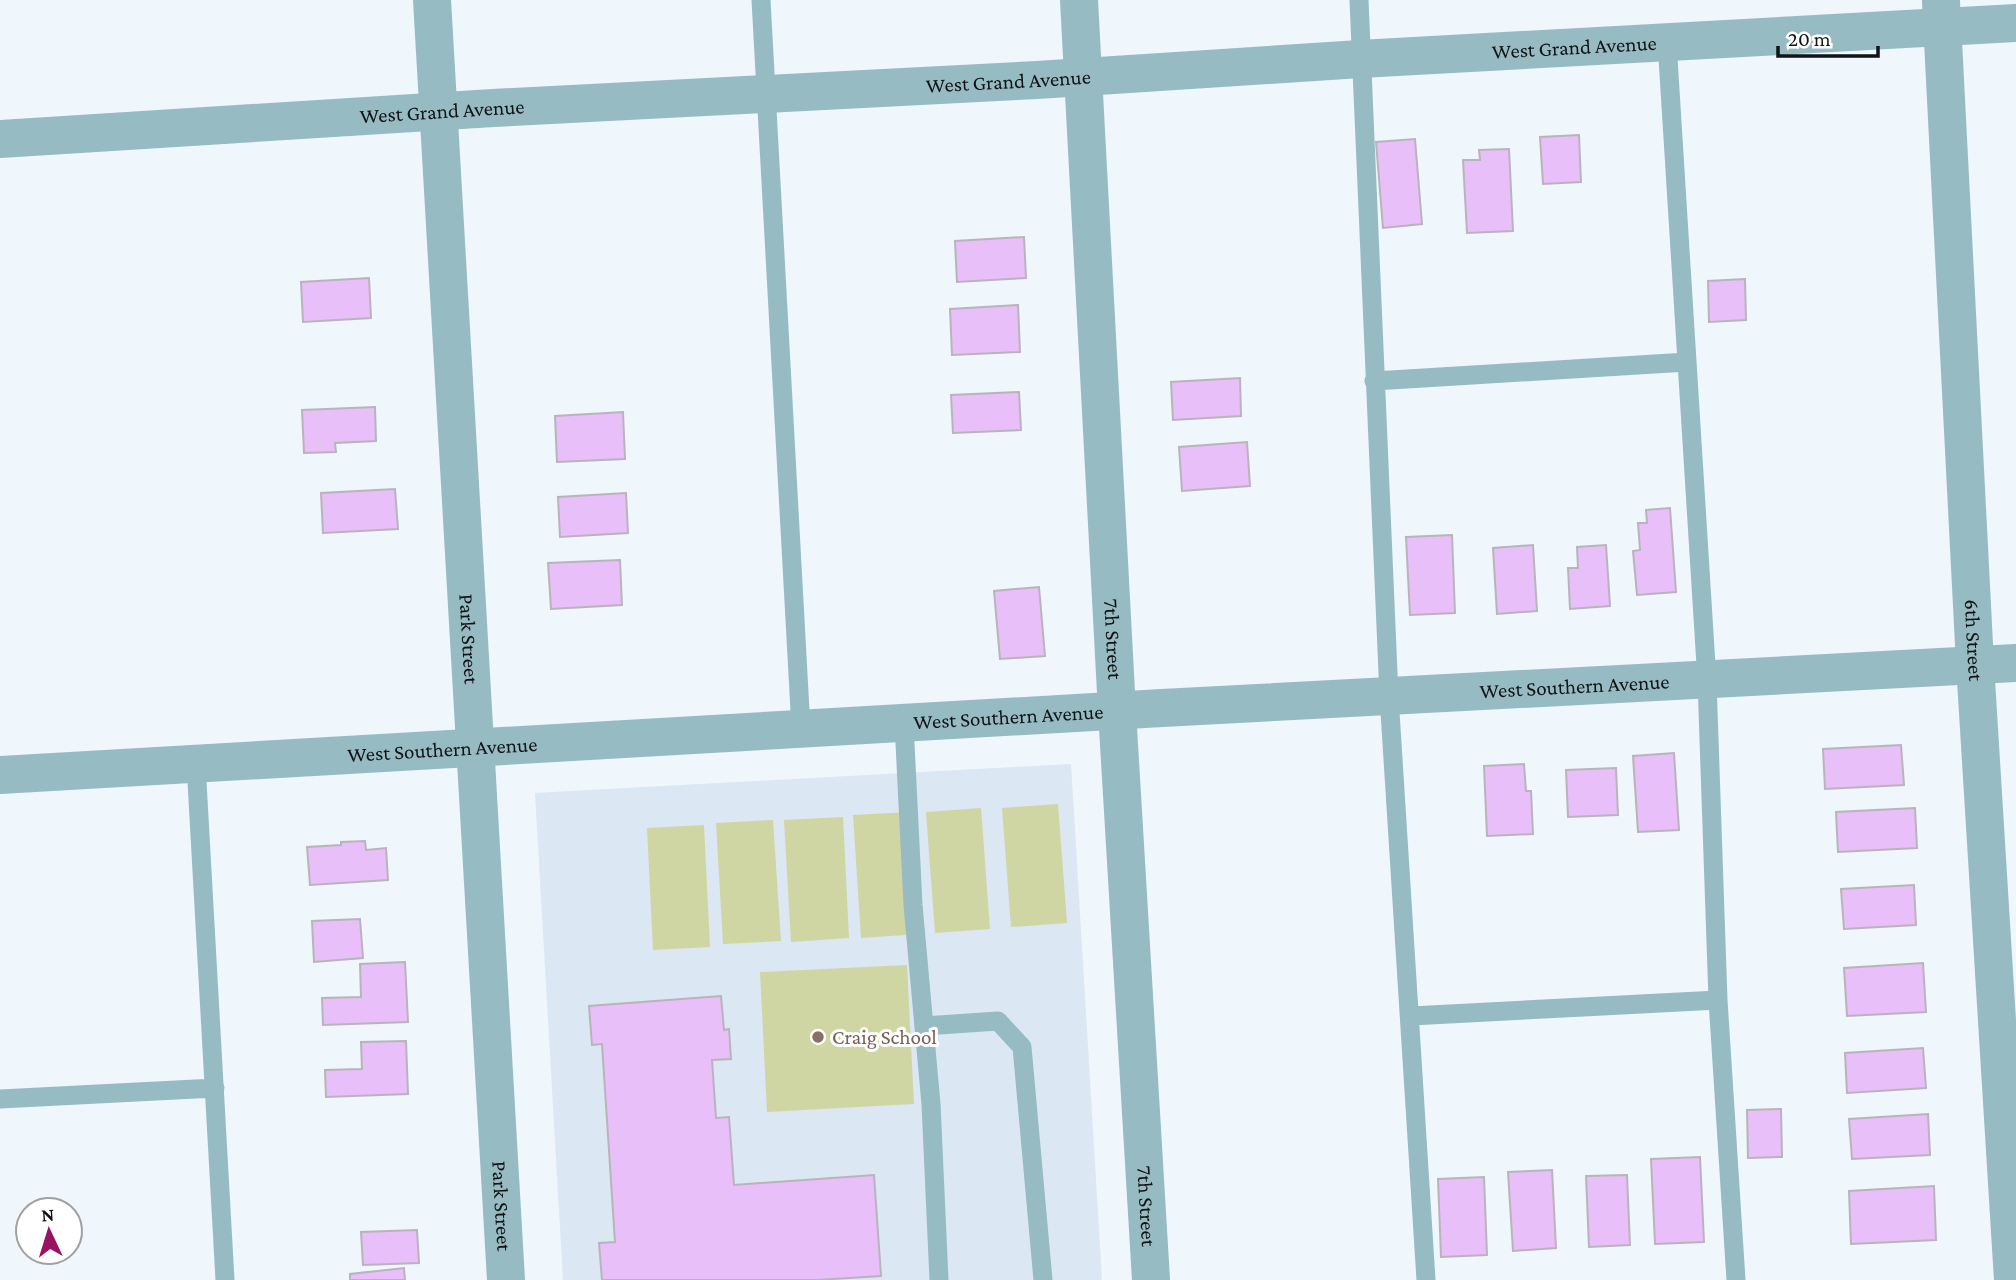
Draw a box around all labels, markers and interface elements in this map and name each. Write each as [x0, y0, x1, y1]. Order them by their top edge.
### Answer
scale bar [1778, 14, 1878, 58]
text: 20 m [1788, 27, 1831, 51]
street label: West Grand Avenue [1491, 31, 1657, 64]
street label: West Grand Avenue [925, 65, 1091, 98]
street label: West Grand Avenue [359, 94, 525, 128]
street label: Park Street [454, 593, 484, 686]
street label: 7th Street [1099, 598, 1127, 681]
street label: 6th Street [1960, 599, 1988, 683]
street label: West Southern Avenue [1479, 669, 1670, 703]
street label: West Southern Avenue [913, 699, 1104, 734]
street label: West Southern Avenue [347, 732, 538, 767]
place label: Craig School [832, 1025, 937, 1049]
marker: Craig School [810, 1029, 826, 1045]
street label: Park Street [487, 1160, 516, 1253]
street label: 7th Street [1132, 1165, 1161, 1248]
north arrow [14, 1196, 84, 1266]
text: N [41, 1204, 55, 1225]

